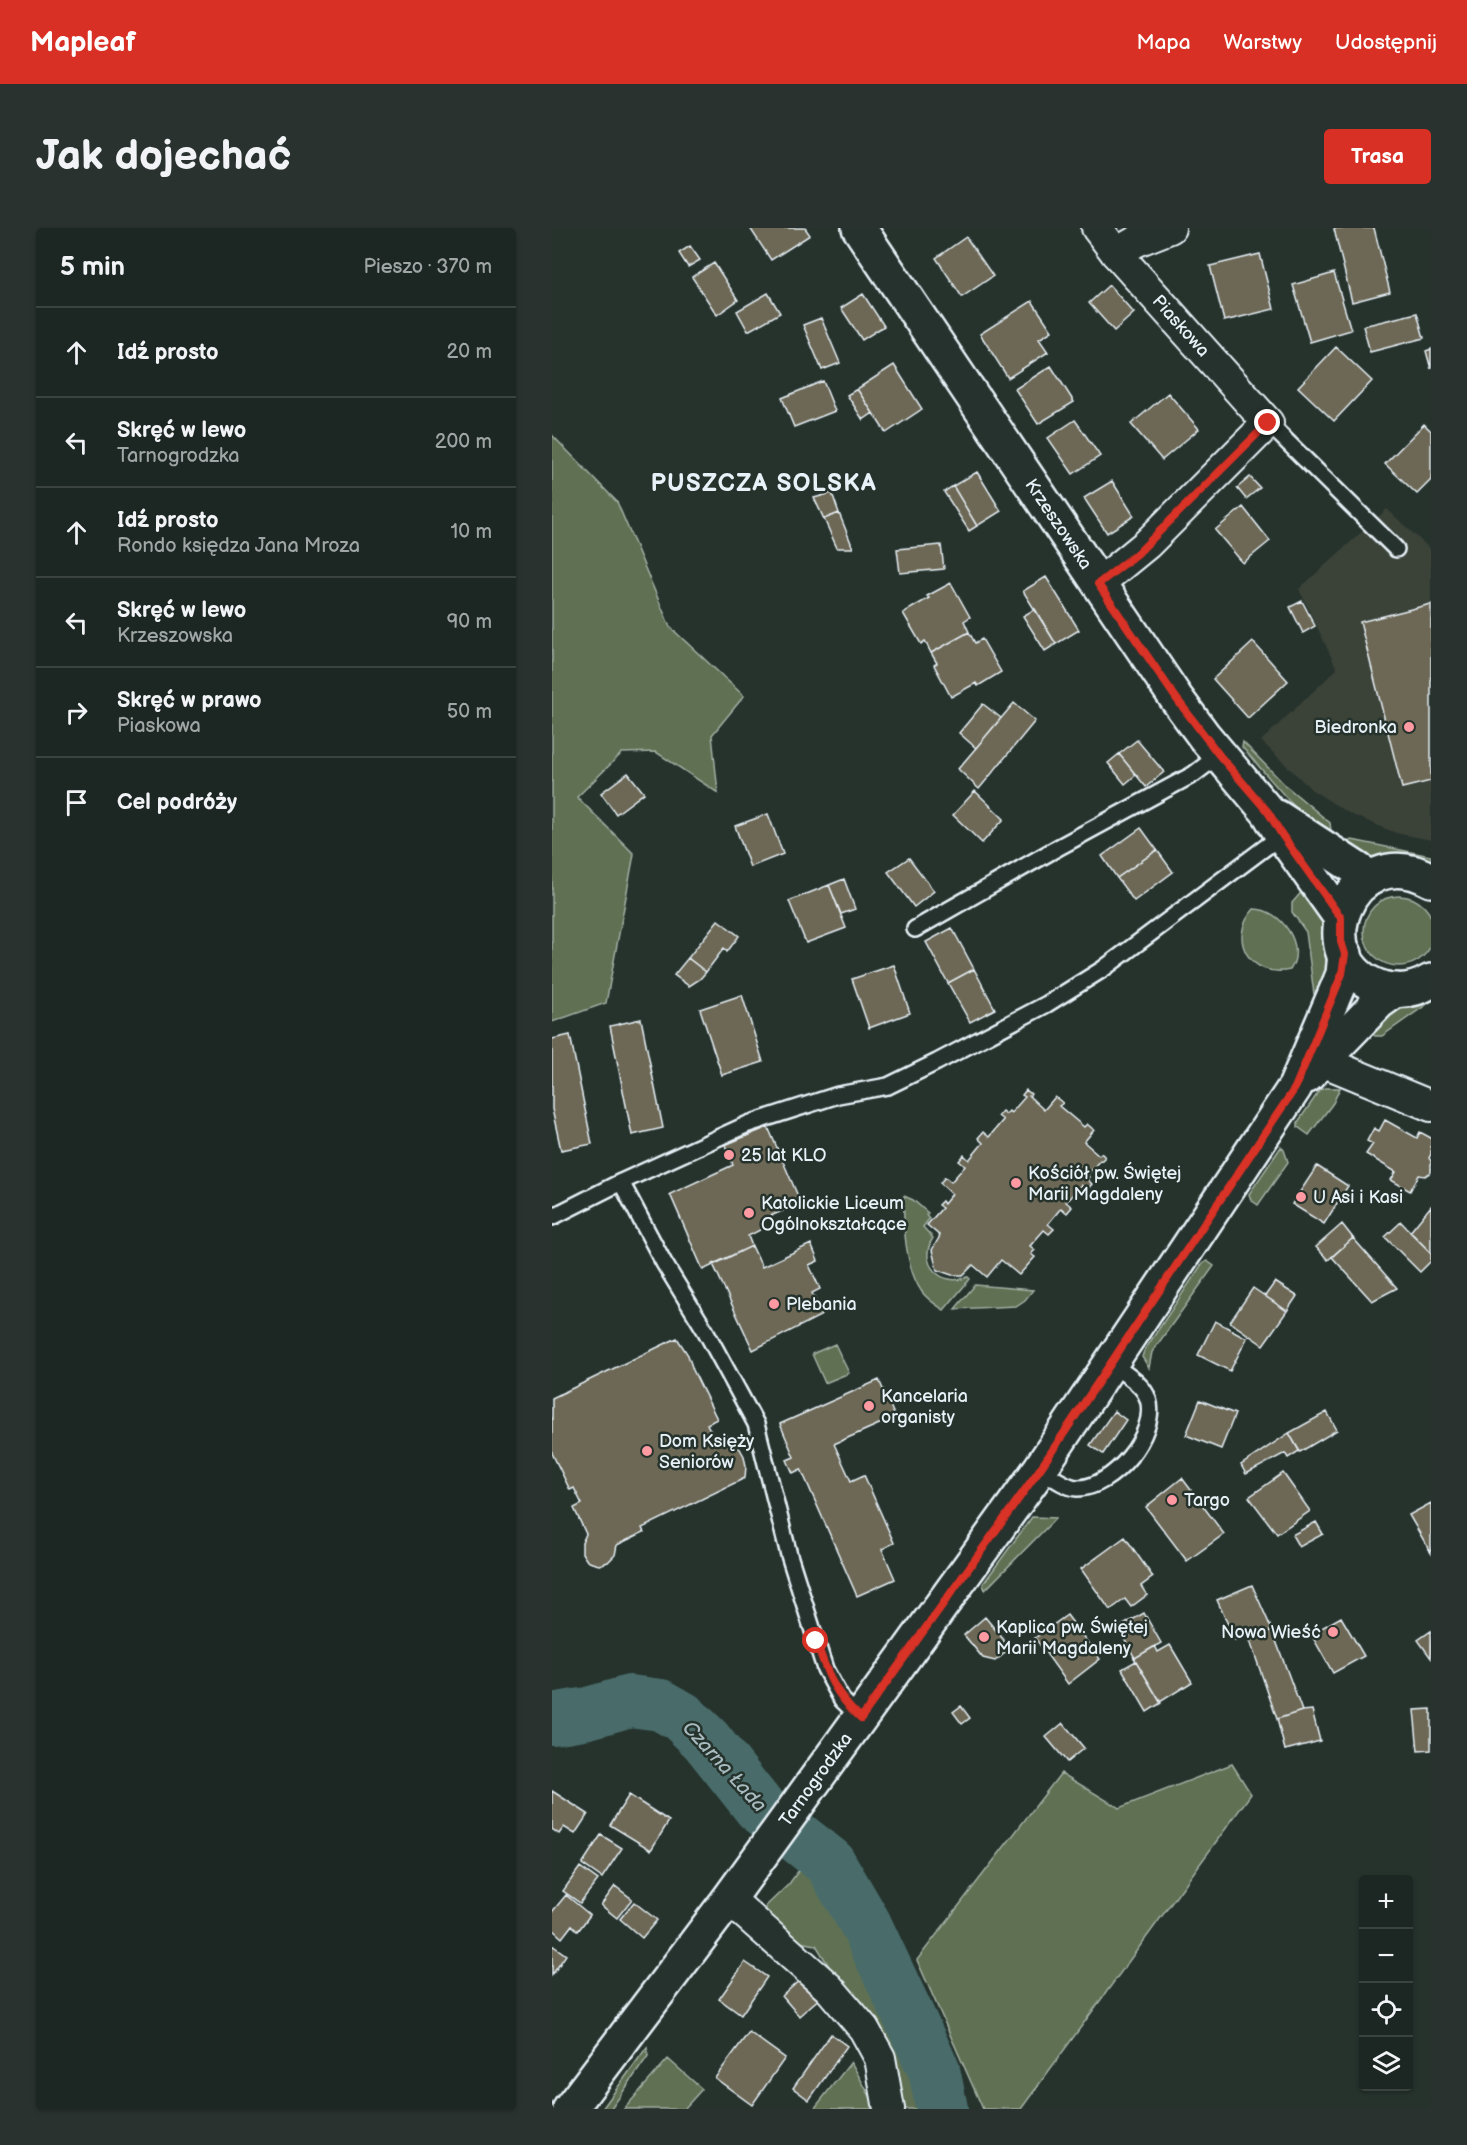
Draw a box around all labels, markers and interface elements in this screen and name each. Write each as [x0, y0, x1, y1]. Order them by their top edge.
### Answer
text: Mapleaf [30, 26, 136, 59]
text: Mapa [1137, 30, 1191, 55]
text: Warstwy [1224, 30, 1302, 55]
text: Udostępnij [1335, 30, 1437, 55]
button: Trasa [1324, 129, 1431, 184]
text: Jak dojechać [36, 131, 291, 182]
text: 5 min [60, 252, 125, 283]
text: Pieszo · 370 m [363, 255, 492, 279]
street label: Piaskowa [1148, 291, 1214, 361]
icon: ahead [60, 336, 93, 369]
text: Idź prosto [117, 339, 219, 366]
text: 20 m [447, 340, 492, 364]
route end [1254, 409, 1280, 435]
text: Skręć w lewo [117, 417, 246, 444]
icon: left [60, 426, 93, 459]
text: 200 m [435, 430, 492, 454]
text: Tarnogrodzka [117, 444, 240, 468]
district label: PUSZCZA SOLSKA [651, 469, 877, 498]
street label: Krzeszowska [1020, 475, 1096, 573]
text: Idź prosto [117, 507, 219, 534]
icon: ahead [60, 516, 93, 549]
text: 10 m [451, 520, 492, 544]
text: Rondo księdza Jana Mroza [117, 534, 360, 558]
text: Skręć w lewo [117, 597, 246, 624]
icon: left [60, 606, 93, 639]
text: 90 m [447, 610, 492, 634]
text: Krzeszowska [117, 624, 233, 648]
text: Skręć w prawo [117, 687, 262, 714]
icon: right [60, 696, 93, 729]
text: 50 m [447, 700, 492, 724]
text: Piaskowa [117, 714, 201, 738]
place label: Biedronka [1314, 717, 1397, 738]
marker: Biedronka [1402, 720, 1416, 734]
icon: arrive [60, 786, 93, 819]
text: Cel podróży [117, 789, 237, 816]
place label: 25 lat KLO [741, 1145, 826, 1166]
marker: 25 lat KLO [722, 1148, 736, 1162]
place label: Kościół pw. Świętej Marii Magdaleny [1028, 1161, 1181, 1205]
marker: Kościół pw. Świętej Marii Magdaleny [1009, 1176, 1023, 1190]
place label: U Asi i Kasi [1313, 1187, 1403, 1208]
marker: U Asi i Kasi [1294, 1190, 1308, 1204]
place label: Katolickie Liceum Ogólnokształcące [761, 1193, 907, 1235]
marker: Katolickie Liceum Ogólnokształcące [742, 1206, 756, 1220]
place label: Plebania [786, 1294, 857, 1315]
marker: Plebania [767, 1297, 781, 1311]
place label: Kancelaria organisty [881, 1386, 968, 1428]
marker: Kancelaria organisty [862, 1399, 876, 1413]
place label: Dom Księży Seniorów [659, 1431, 755, 1473]
marker: Dom Księży Seniorów [640, 1444, 654, 1458]
place label: Targo [1184, 1490, 1230, 1511]
marker: Targo [1165, 1493, 1179, 1507]
place label: Kaplica pw. Świętej Marii Magdaleny [996, 1615, 1148, 1659]
place label: Nowa Wieść [1221, 1622, 1321, 1643]
marker: Nowa Wieść [1326, 1625, 1340, 1639]
route start [802, 1627, 828, 1653]
marker: Kaplica pw. Świętej Marii Magdaleny [977, 1630, 991, 1644]
water label: Czarna Łada [677, 1716, 771, 1817]
street label: Tarnogrodzka [775, 1729, 857, 1831]
map controls [1359, 1875, 1413, 2091]
button: + [1359, 1875, 1413, 1929]
button: − [1359, 1929, 1413, 1983]
button: locate [1359, 1983, 1413, 2037]
button: layers [1359, 2037, 1413, 2091]

